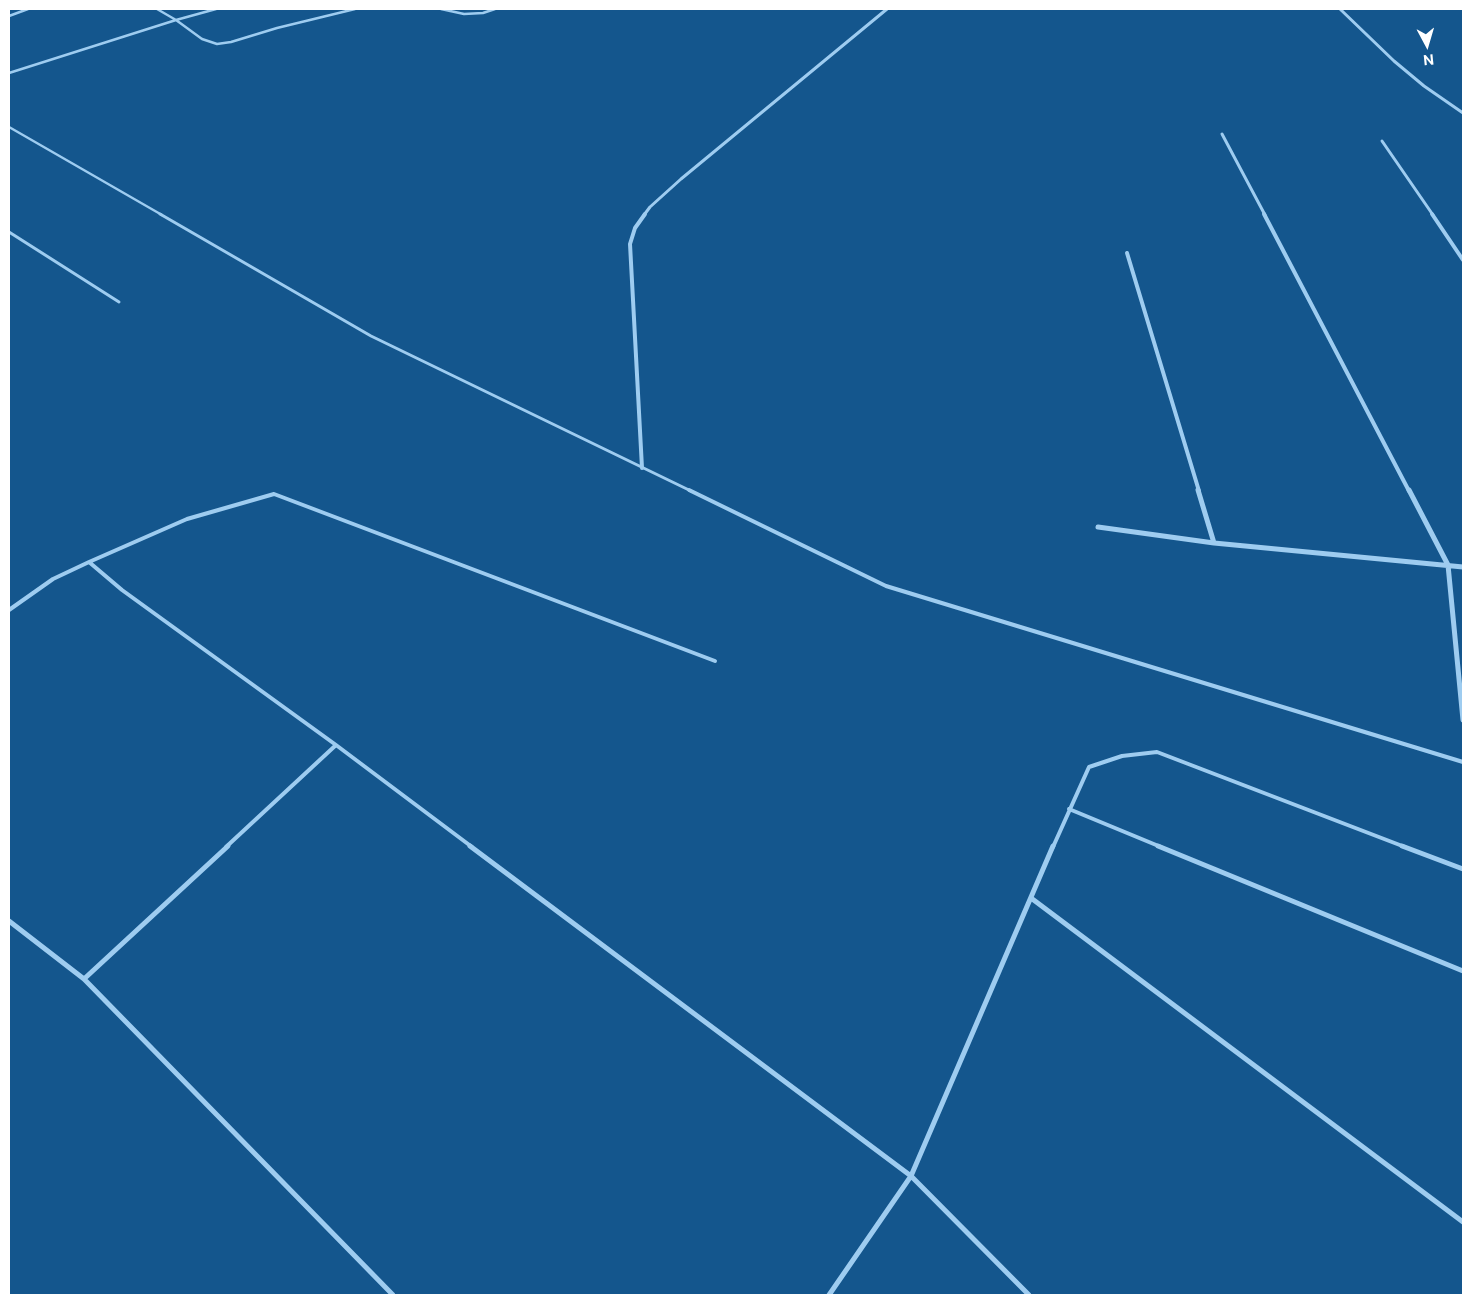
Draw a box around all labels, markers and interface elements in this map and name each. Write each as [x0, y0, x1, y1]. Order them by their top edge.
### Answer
north arrow [1402, 20, 1452, 70]
text: N [1422, 51, 1435, 68]

